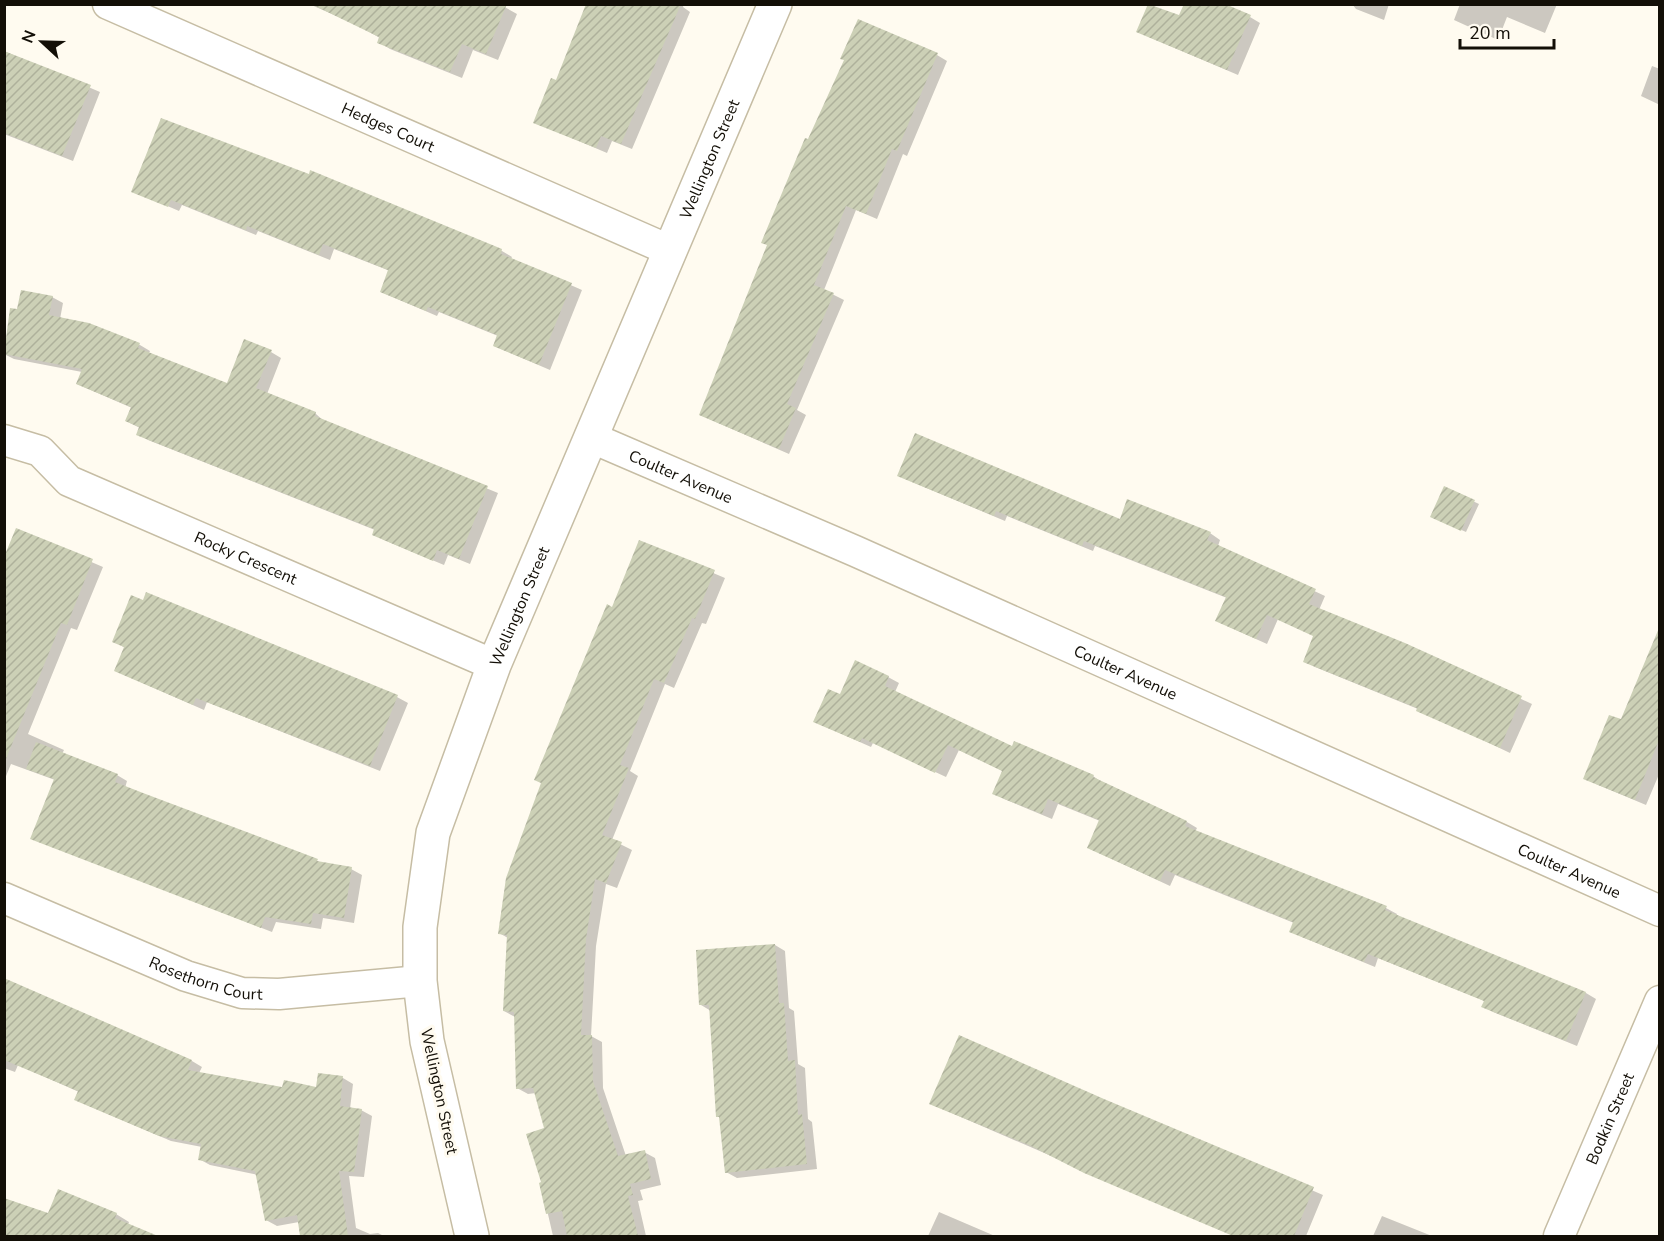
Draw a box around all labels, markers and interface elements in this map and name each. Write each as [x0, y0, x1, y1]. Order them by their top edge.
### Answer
north arrow [12, 12, 72, 72]
scale bar [1460, 12, 1554, 50]
text: 20 m [1469, 21, 1511, 45]
text: N [17, 27, 41, 46]
street label: Wellington Street [675, 96, 745, 223]
street label: Hedges Court [338, 98, 438, 158]
street label: Coulter Avenue [625, 445, 736, 509]
street label: Rocky Crescent [190, 526, 301, 591]
street label: Wellington Street [485, 543, 555, 670]
street label: Coulter Avenue [1070, 640, 1180, 706]
street label: Coulter Avenue [1514, 839, 1624, 904]
street label: Rosethorn Court [145, 951, 263, 1006]
street label: Wellington Street [415, 1026, 463, 1157]
street label: Bodkin Street [1581, 1069, 1640, 1168]

